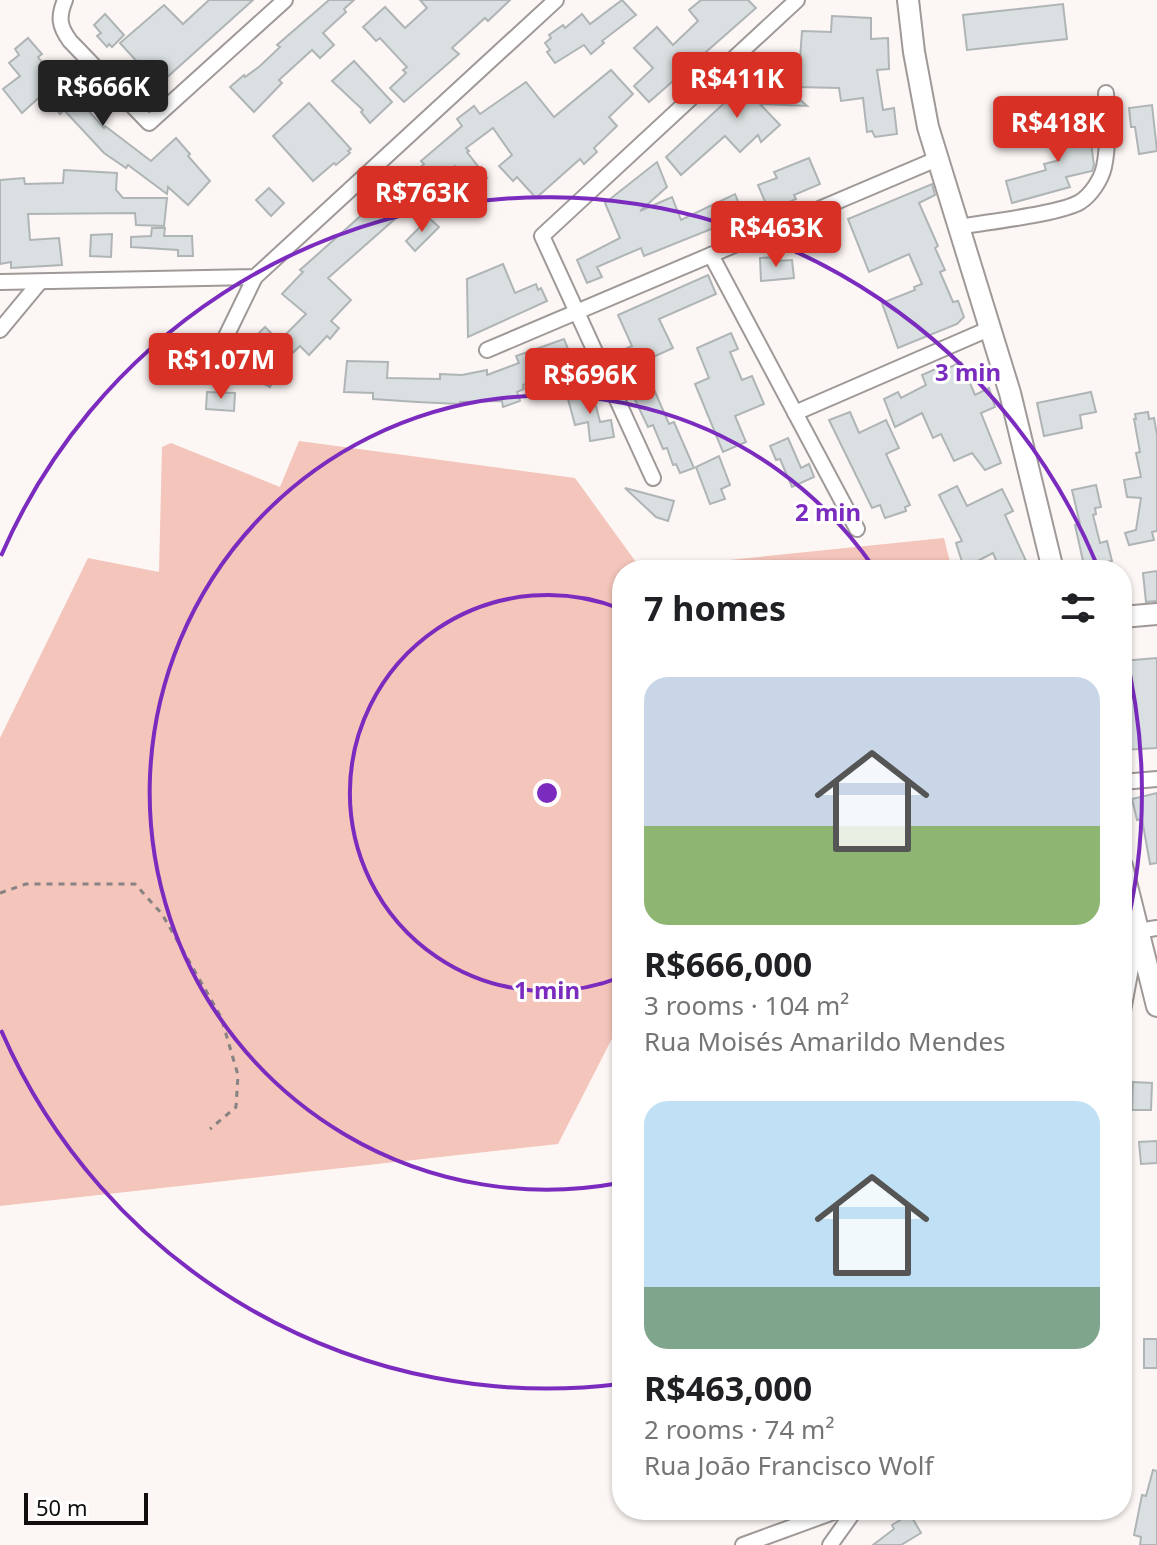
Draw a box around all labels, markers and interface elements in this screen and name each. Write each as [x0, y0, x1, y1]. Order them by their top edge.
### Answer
pin: R$411K [672, 52, 802, 120]
pin: R$666K [38, 60, 168, 128]
text: R$411K [690, 60, 784, 96]
text: R$666K [56, 68, 150, 104]
pin: R$418K [993, 96, 1123, 164]
text: R$418K [1011, 104, 1105, 140]
pin: R$763K [357, 166, 487, 234]
text: R$763K [375, 174, 469, 210]
pin: R$463K [711, 201, 841, 269]
text: R$463K [729, 209, 823, 245]
pin: R$1.07M [147, 333, 295, 401]
text: R$1.07M [167, 341, 275, 377]
pin: R$696K [525, 348, 655, 416]
text: 3 min [935, 355, 1001, 388]
text: R$696K [543, 356, 637, 392]
text: 2 min [795, 495, 861, 528]
text: 7 homes [644, 585, 786, 631]
icon: filters [1056, 586, 1100, 630]
icon: home [800, 729, 944, 873]
centre of rings [533, 779, 561, 807]
text: R$666,000 [644, 941, 812, 987]
text: 1 min [514, 973, 580, 1006]
text: 3 rooms · 104 m² [644, 987, 849, 1023]
text: Rua Moisés Amarildo Mendes [644, 1023, 1006, 1059]
icon: home [800, 1153, 944, 1297]
text: R$463,000 [644, 1365, 812, 1411]
text: 2 rooms · 74 m² [644, 1411, 834, 1447]
text: Rua João Francisco Wolf [644, 1447, 934, 1483]
scale bar [24, 1489, 148, 1525]
text: 50 m [36, 1492, 87, 1522]

